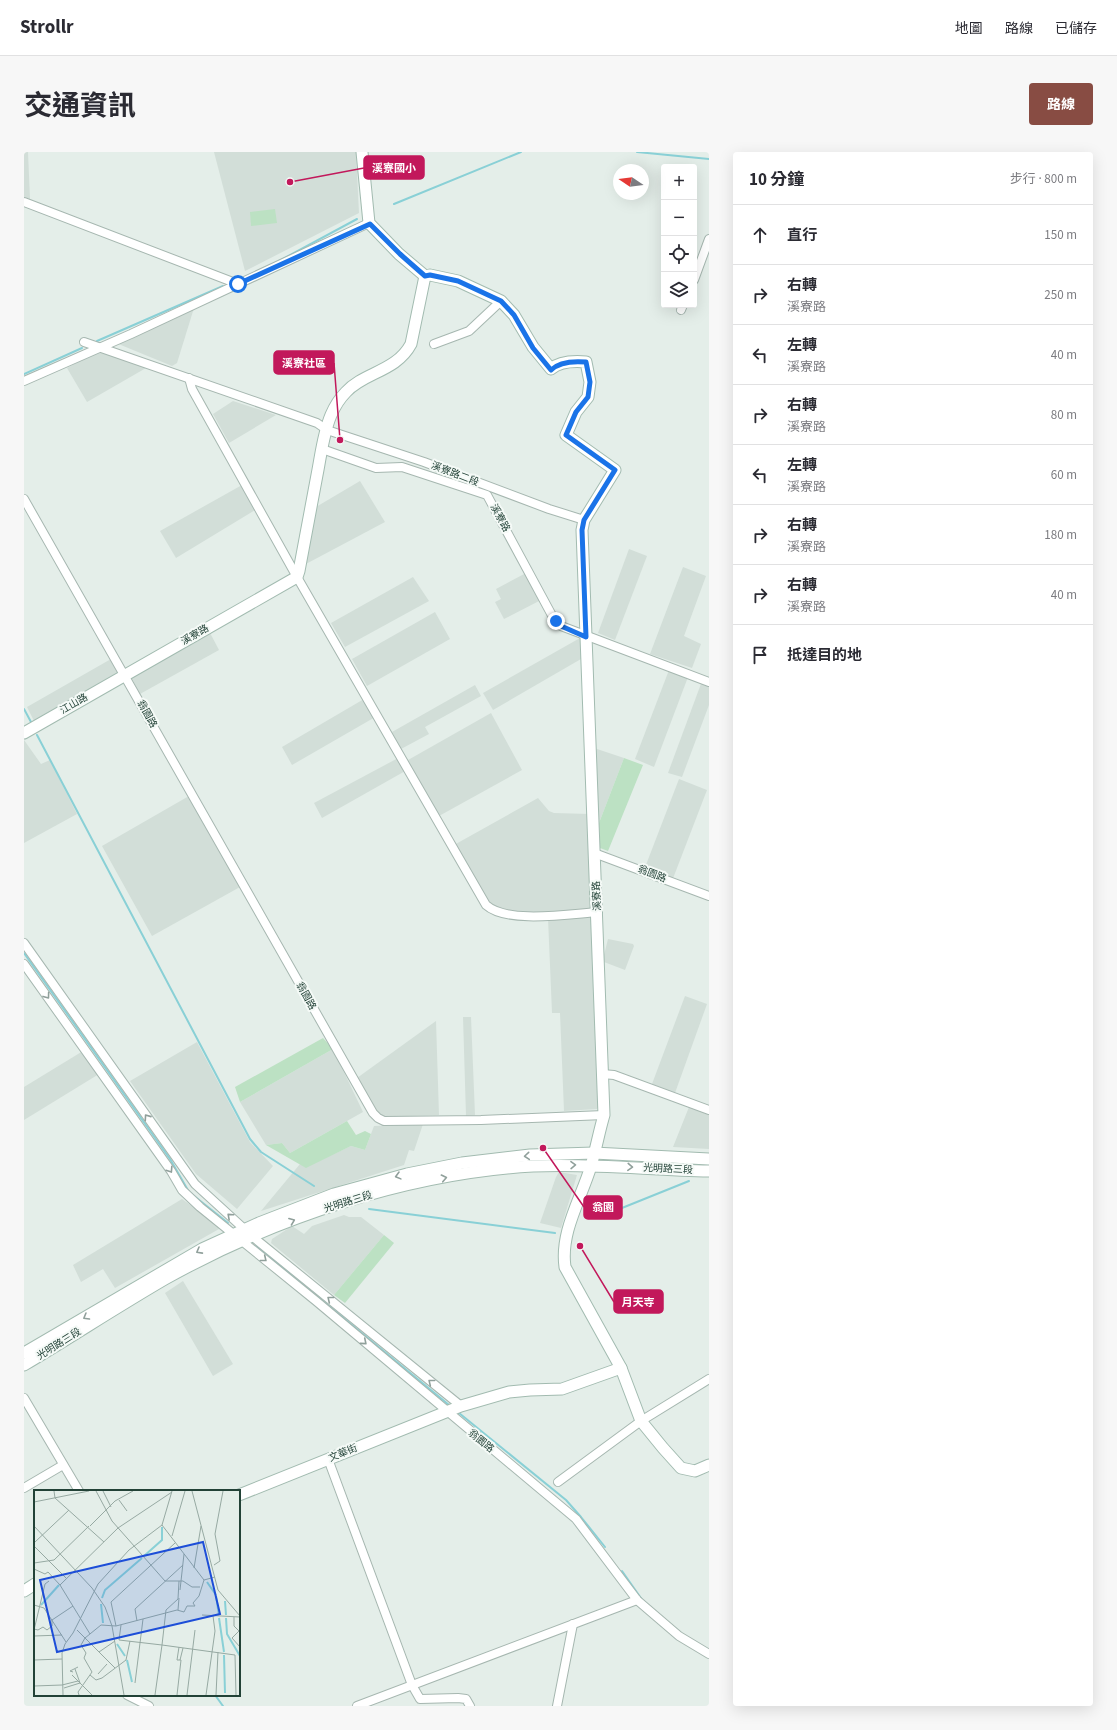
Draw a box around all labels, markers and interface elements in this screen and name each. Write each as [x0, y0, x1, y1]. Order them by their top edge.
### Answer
text: Strollr [20, 14, 74, 41]
text: 地圖 [955, 19, 983, 39]
text: 路線 [1005, 19, 1033, 39]
text: 已儲存 [1055, 19, 1097, 39]
button: 路線 [1029, 83, 1093, 125]
text: 交通資訊 [24, 86, 136, 126]
callout: 溪寮國小 [364, 156, 424, 179]
text: 溪寮國小 [372, 161, 416, 176]
north arrow [613, 164, 649, 200]
map controls [661, 164, 697, 308]
button: + [661, 164, 697, 200]
text: 10 分鐘 [749, 168, 804, 192]
text: 步行 · 800 m [1010, 170, 1077, 188]
button: − [661, 200, 697, 236]
icon: ahead [749, 224, 771, 246]
text: 直行 [787, 225, 817, 246]
text: 150 m [1044, 226, 1077, 244]
button: locate [661, 236, 697, 272]
button: layers [661, 272, 697, 308]
route start [229, 275, 247, 293]
text: 右轉 [787, 275, 817, 296]
icon: right [749, 284, 771, 306]
text: 250 m [1044, 286, 1077, 304]
text: 溪寮路 [787, 298, 826, 316]
text: 左轉 [787, 335, 817, 356]
icon: left [749, 344, 771, 366]
text: 40 m [1051, 346, 1077, 364]
callout: 溪寮社區 [274, 351, 334, 374]
text: 溪寮社區 [282, 356, 326, 371]
text: 溪寮路 [787, 358, 826, 376]
text: 右轉 [787, 395, 817, 416]
icon: right [749, 404, 771, 426]
text: 80 m [1051, 406, 1077, 424]
text: 溪寮路 [787, 418, 826, 436]
text: 左轉 [787, 455, 817, 476]
street label: 溪寮路二段 [429, 459, 481, 489]
icon: left [749, 464, 771, 486]
text: 60 m [1051, 466, 1077, 484]
text: 溪寮路 [787, 478, 826, 496]
street label: 溪寮路 [487, 501, 513, 535]
text: 右轉 [787, 515, 817, 536]
icon: right [749, 524, 771, 546]
text: 180 m [1044, 526, 1077, 544]
text: 溪寮路 [787, 538, 826, 556]
text: 右轉 [787, 575, 817, 596]
icon: right [749, 584, 771, 606]
text: 40 m [1051, 586, 1077, 604]
text: 溪寮路 [787, 598, 826, 616]
route end [547, 612, 565, 630]
street label: 溪寮路 [179, 621, 211, 649]
icon: arrive [749, 644, 771, 666]
text: 抵達目的地 [787, 645, 862, 666]
street label: 江山路 [58, 690, 90, 718]
street label: 翁園路 [134, 697, 160, 731]
street label: 翁園路 [635, 862, 669, 886]
street label: 溪寮路 [589, 881, 605, 911]
street label: 翁園路 [293, 979, 319, 1013]
one-way arrow [42, 991, 49, 998]
one-way arrow [144, 1114, 152, 1121]
one-way arrow [524, 1151, 530, 1160]
one-way arrow [570, 1161, 576, 1170]
street label: 光明路三段 [643, 1161, 693, 1177]
one-way arrow [627, 1163, 633, 1171]
one-way arrow [165, 1166, 173, 1173]
one-way arrow [395, 1171, 402, 1180]
one-way arrow [440, 1174, 447, 1182]
street label: 光明路三段 [322, 1188, 374, 1216]
callout: 翁園 [584, 1196, 622, 1219]
text: 翁園 [592, 1200, 614, 1215]
one-way arrow [227, 1213, 235, 1221]
one-way arrow [287, 1218, 295, 1226]
one-way arrow [196, 1247, 203, 1254]
one-way arrow [259, 1254, 267, 1261]
callout: 月天寺 [614, 1290, 663, 1313]
text: 月天寺 [622, 1295, 655, 1310]
one-way arrow [327, 1297, 335, 1304]
one-way arrow [83, 1312, 90, 1319]
street label: 光明路三段 [34, 1325, 84, 1363]
one-way arrow [359, 1337, 367, 1344]
one-way arrow [428, 1379, 435, 1386]
street label: 翁園路 [465, 1426, 497, 1456]
street label: 文華街 [326, 1441, 360, 1465]
inset map [34, 1490, 240, 1696]

